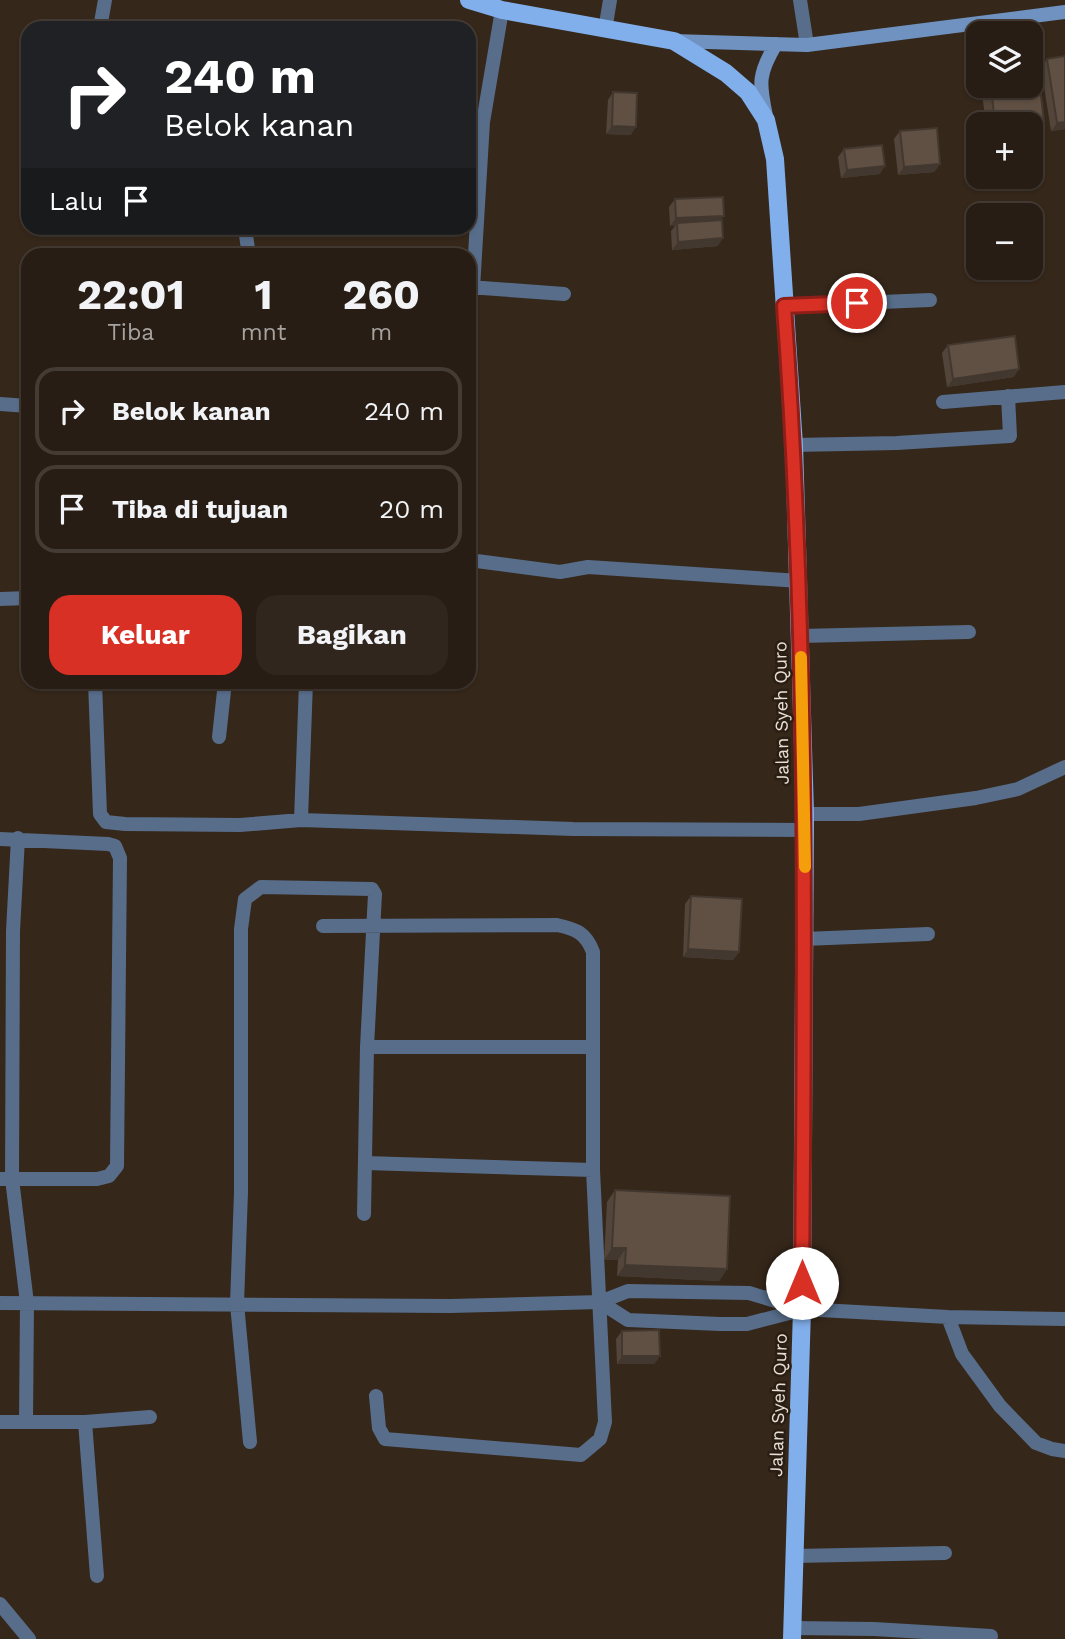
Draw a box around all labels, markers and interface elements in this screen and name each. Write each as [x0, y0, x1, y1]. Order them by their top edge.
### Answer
map controls [966, 21, 1043, 280]
button: layers [966, 21, 1043, 98]
text: 240 m [164, 47, 316, 105]
icon: right [49, 49, 140, 140]
text: Belok kanan [164, 106, 354, 144]
button: + [966, 112, 1043, 189]
icon: arrive [117, 182, 155, 220]
text: Lalu [49, 186, 103, 216]
button: − [966, 203, 1043, 280]
text: 22:01 [77, 270, 185, 319]
text: 1 [254, 270, 273, 319]
text: 260 [342, 270, 420, 319]
pin [827, 273, 887, 333]
icon: arrive [838, 284, 876, 322]
text: Tiba [107, 319, 154, 346]
text: mnt [241, 319, 286, 346]
text: m [370, 319, 392, 346]
icon: right [53, 392, 91, 430]
text: Belok kanan [112, 396, 271, 426]
text: 240 m [364, 396, 444, 426]
icon: arrive [53, 490, 91, 528]
text: Tiba di tujuan [112, 494, 288, 524]
text: 20 m [379, 494, 444, 524]
button: Keluar [49, 595, 242, 675]
button: Bagikan [256, 595, 448, 675]
street label: Jalan Syeh Quro [769, 641, 793, 785]
position arrow [765, 1246, 839, 1320]
street label: Jalan Syeh Quro [765, 1333, 791, 1477]

